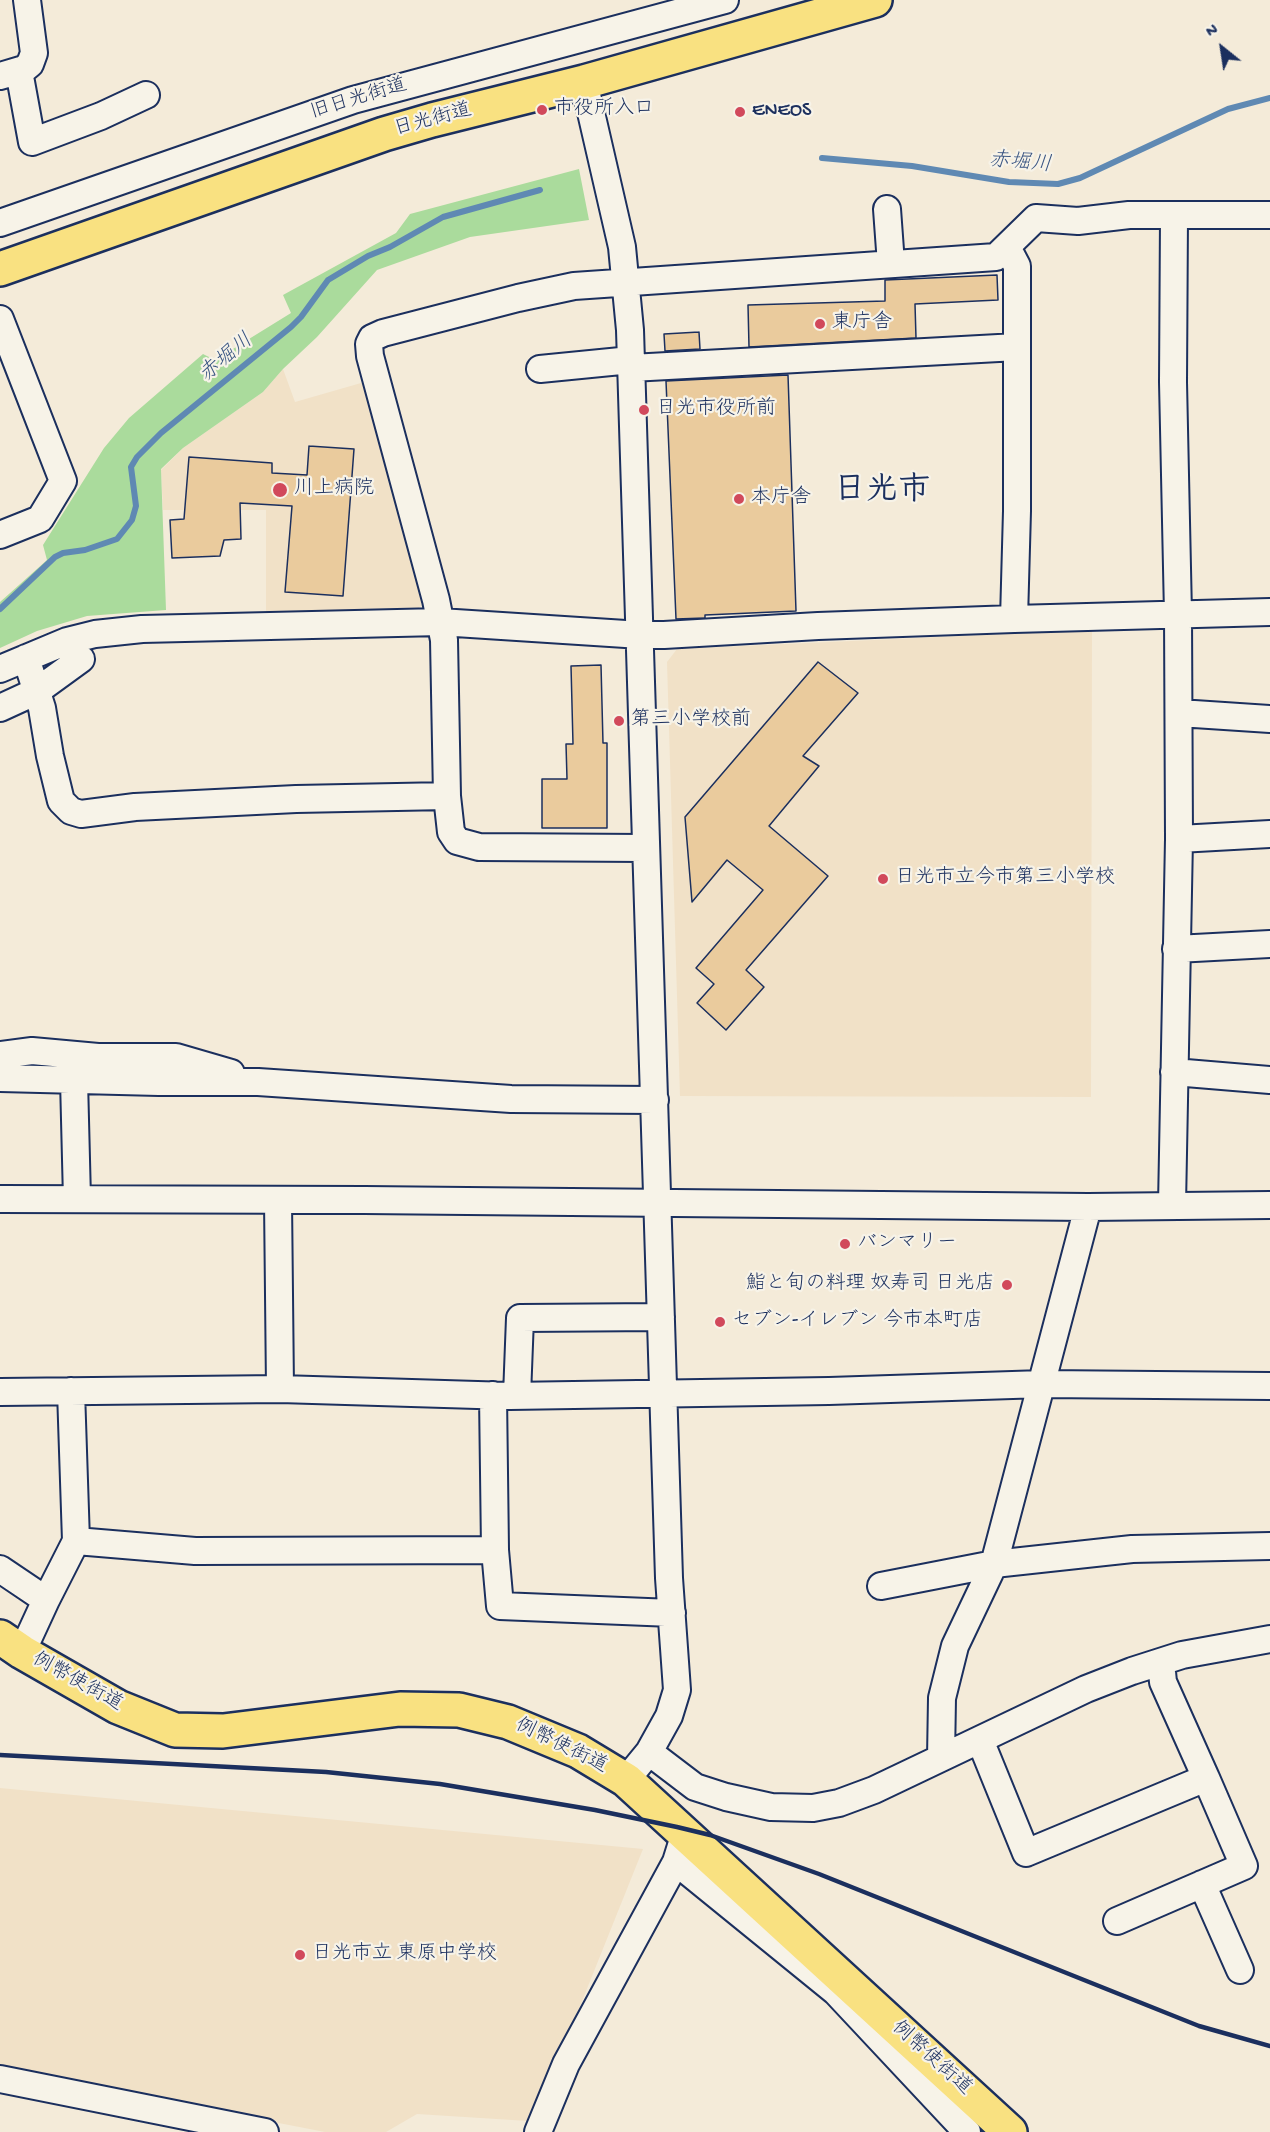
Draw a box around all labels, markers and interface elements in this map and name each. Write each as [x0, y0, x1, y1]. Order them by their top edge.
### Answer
north arrow [1192, 18, 1252, 78]
text: N [1203, 21, 1222, 43]
street label: 旧日光街道 [308, 74, 410, 126]
place label: 市役所入口 [554, 98, 654, 122]
street label: 日光街道 [391, 99, 475, 143]
place label: ENEOS [752, 100, 811, 124]
marker: 市役所入口 [535, 103, 549, 117]
marker: ENEOS [733, 105, 747, 119]
water label: 赤堀川 [988, 149, 1052, 179]
place label: 東庁舎 [832, 312, 892, 336]
marker: 東庁舎 [813, 317, 827, 331]
water label: 赤堀川 [195, 329, 259, 389]
place label: 日光市役所前 [656, 398, 776, 422]
marker: 日光市役所前 [637, 403, 651, 417]
district label: 日光市 [834, 474, 930, 512]
place label: 川上病院 [294, 478, 374, 502]
marker: 川上病院 [271, 481, 289, 499]
place label: 本庁舎 [751, 487, 811, 511]
marker: 本庁舎 [732, 492, 746, 506]
place label: 第三小学校前 [631, 709, 751, 733]
marker: 第三小学校前 [612, 714, 626, 728]
place label: 日光市立今市第三小学校 [895, 867, 1115, 891]
marker: 日光市立今市第三小学校 [876, 872, 890, 886]
place label: バンマリー [857, 1232, 957, 1256]
marker: バンマリー [838, 1237, 852, 1251]
place label: 鮨と旬の料理 奴寿司 日光店 [746, 1273, 995, 1297]
marker: 鮨と旬の料理 奴寿司 日光店 [1000, 1278, 1014, 1292]
place label: セブン-イレブン 今市本町店 [732, 1310, 983, 1334]
marker: セブン-イレブン 今市本町店 [713, 1315, 727, 1329]
street label: 例幣使街道 [27, 1648, 127, 1718]
street label: 例幣使街道 [511, 1714, 611, 1780]
place label: 日光市立 東原中学校 [312, 1943, 497, 1967]
marker: 日光市立 東原中学校 [293, 1948, 307, 1962]
street label: 例幣使街道 [886, 2017, 976, 2101]

